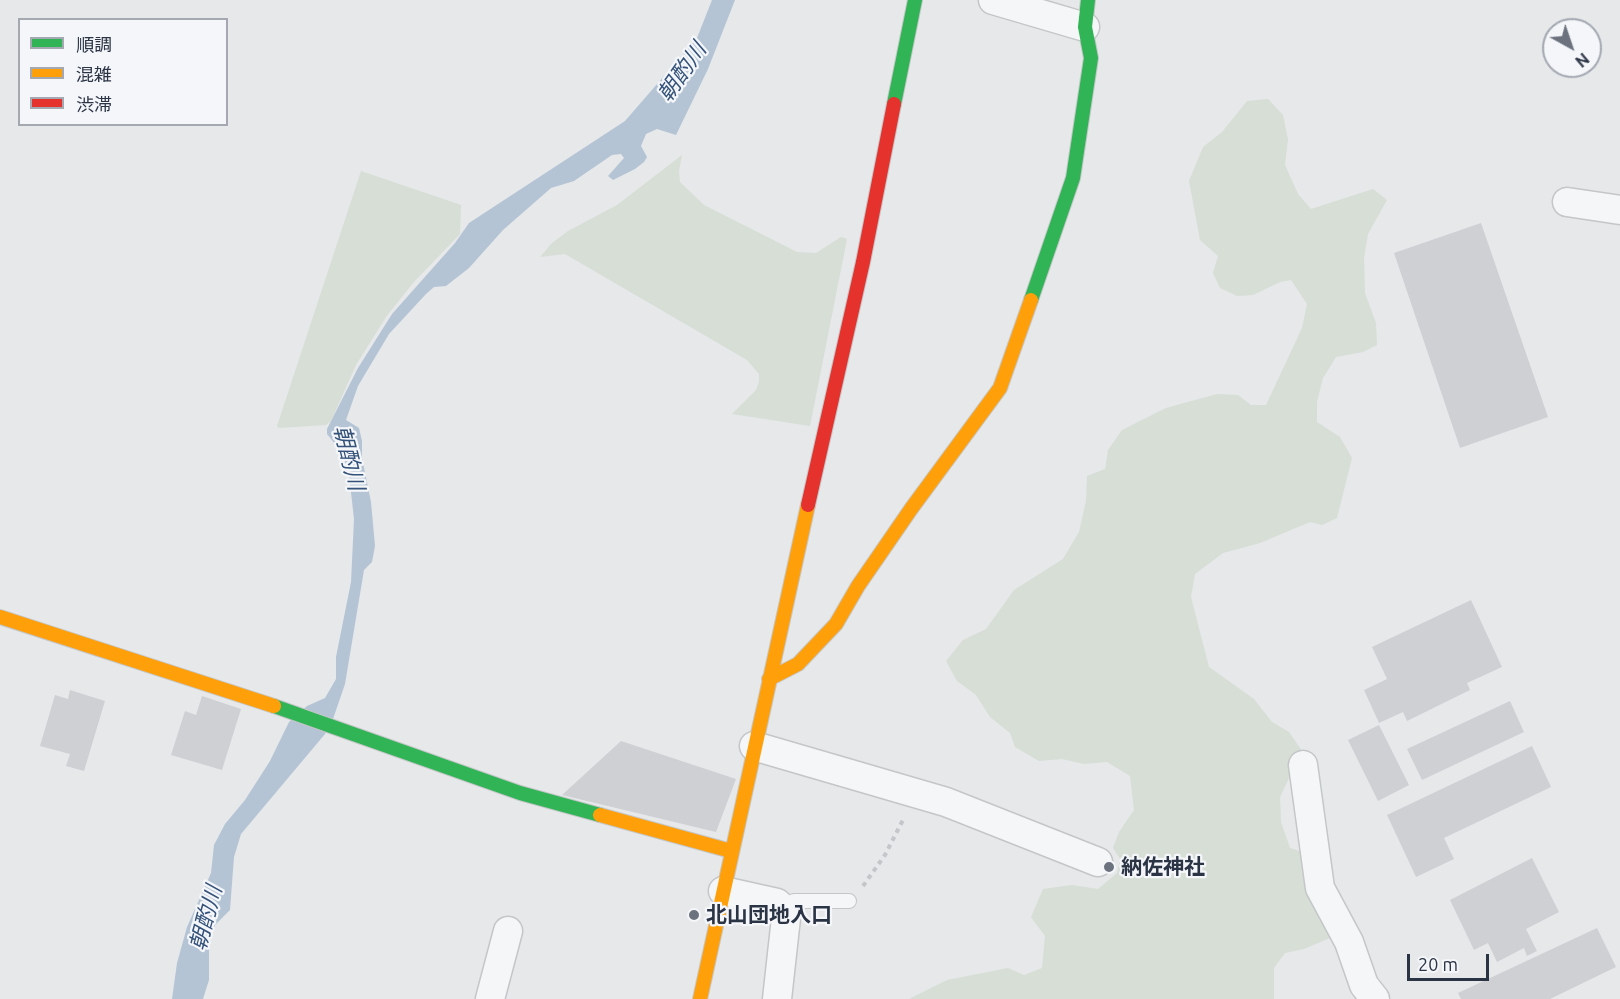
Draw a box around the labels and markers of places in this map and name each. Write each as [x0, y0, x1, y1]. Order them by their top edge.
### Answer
place label: 納佐神社 [1121, 854, 1205, 880]
marker: 納佐神社 [1102, 860, 1116, 874]
place label: 北山団地入口 [706, 902, 832, 928]
marker: 北山団地入口 [687, 908, 701, 922]

